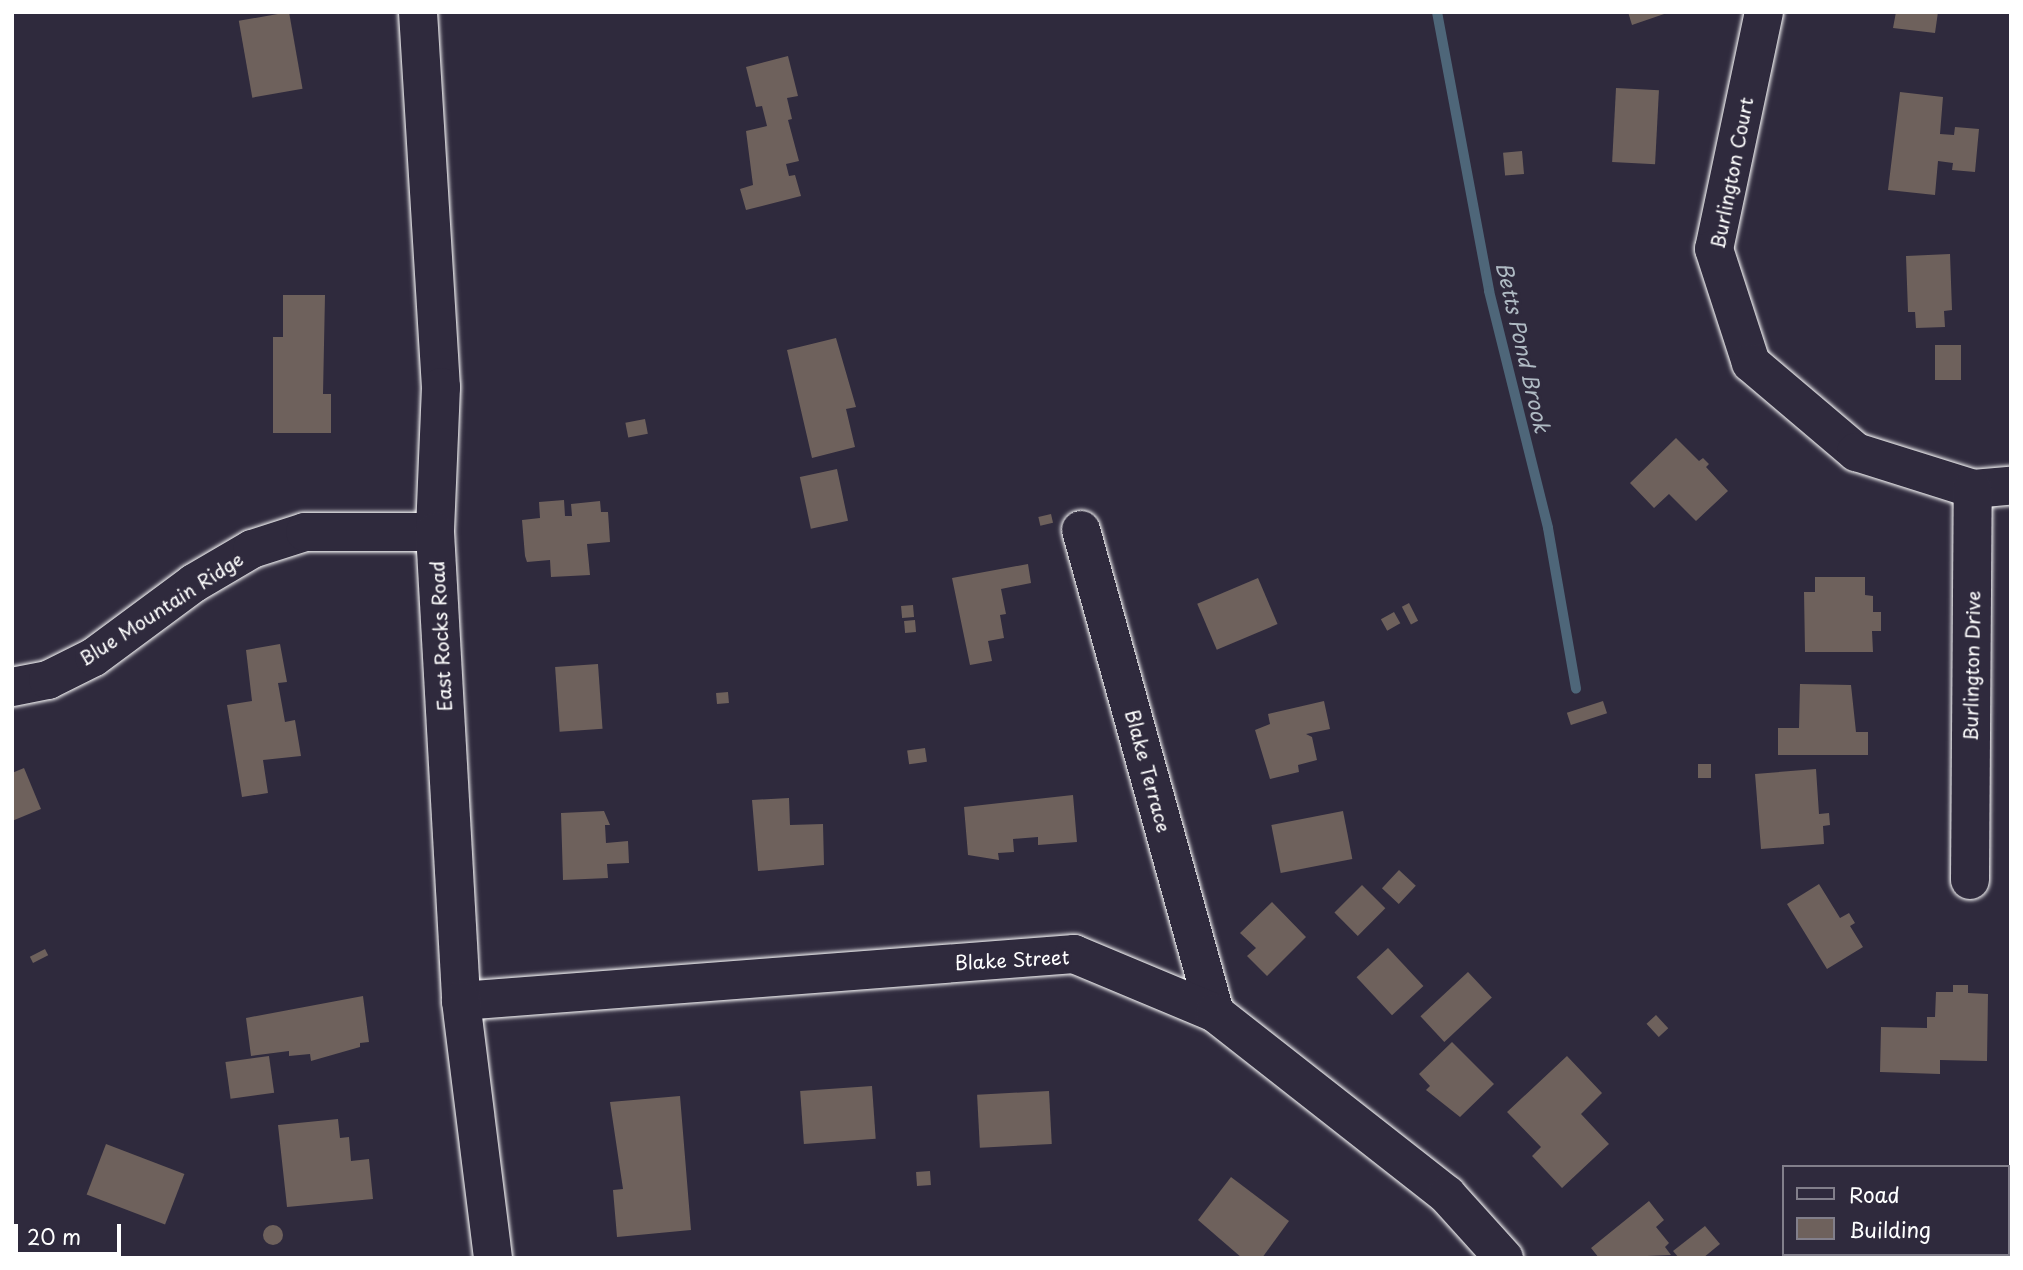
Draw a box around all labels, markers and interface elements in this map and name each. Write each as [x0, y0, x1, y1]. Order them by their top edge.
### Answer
street label: Burlington Court [1706, 95, 1758, 251]
water label: Betts Pond Brook [1492, 258, 1556, 436]
street label: Blue Mountain Ridge [75, 548, 247, 670]
street label: East Rocks Road [426, 560, 456, 712]
street label: Burlington Drive [1959, 591, 1985, 741]
street label: Blake Terrace [1121, 707, 1175, 835]
street label: Blake Street [954, 946, 1070, 974]
legend [1782, 1165, 2009, 1256]
text: Road [1849, 1178, 1900, 1210]
scale bar [18, 1210, 124, 1254]
text: Building [1849, 1213, 1931, 1245]
text: 20 m [27, 1220, 81, 1252]

